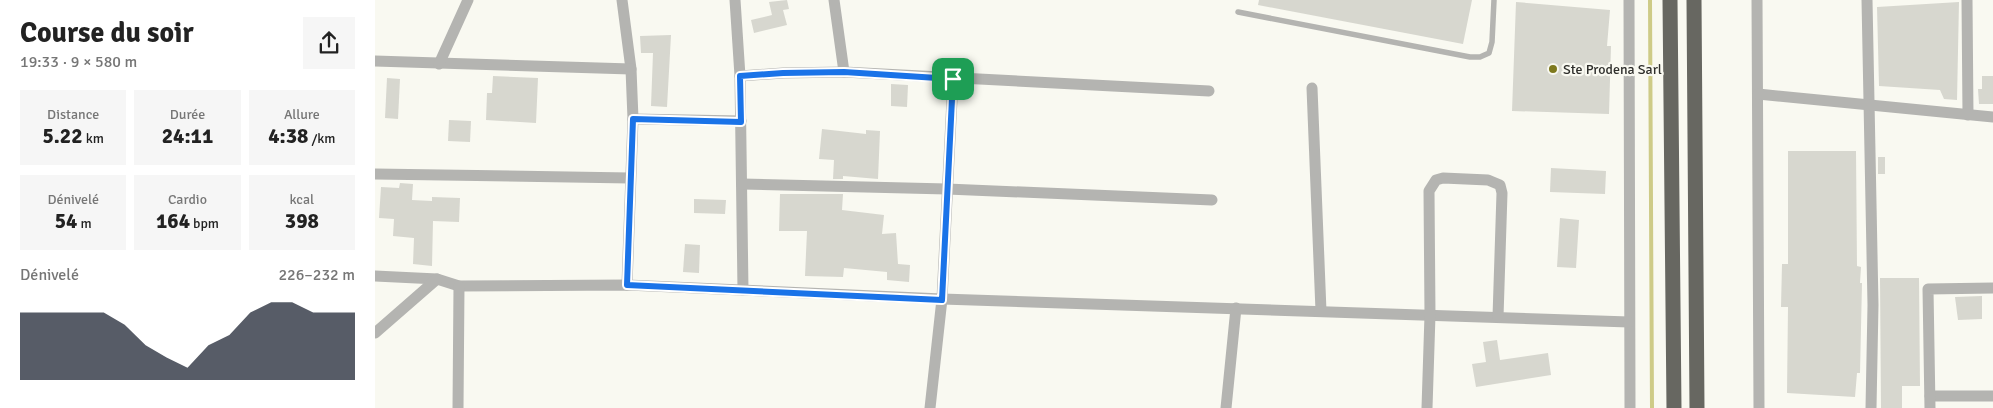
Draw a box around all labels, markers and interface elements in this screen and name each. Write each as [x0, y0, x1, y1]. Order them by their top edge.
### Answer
text: Course du soir [20, 16, 194, 50]
button: share [303, 17, 355, 69]
text: 19:33 · 9 × 580 m [20, 52, 137, 72]
pin [932, 58, 974, 100]
place label: Ste Prodena Sarl [1563, 61, 1662, 78]
marker: Ste Prodena Sarl [1547, 63, 1559, 75]
icon: arrive [939, 65, 967, 93]
text: Distance [47, 106, 99, 123]
text: Durée [170, 106, 205, 123]
text: Allure [284, 106, 320, 123]
text: 5.22 [43, 123, 83, 149]
text: 24:11 [162, 123, 213, 149]
text: 4:38 [268, 123, 308, 149]
text: km [83, 130, 104, 147]
text: /km [308, 130, 336, 147]
text: Dénivelé [47, 191, 99, 208]
text: Cardio [168, 191, 207, 208]
text: kcal [290, 191, 314, 208]
text: 54 [55, 208, 77, 234]
text: 164 [156, 208, 190, 234]
text: 398 [285, 208, 319, 234]
text: m [77, 215, 92, 232]
text: bpm [190, 215, 219, 232]
text: Dénivelé [20, 265, 79, 285]
text: 226–232 m [278, 265, 355, 285]

